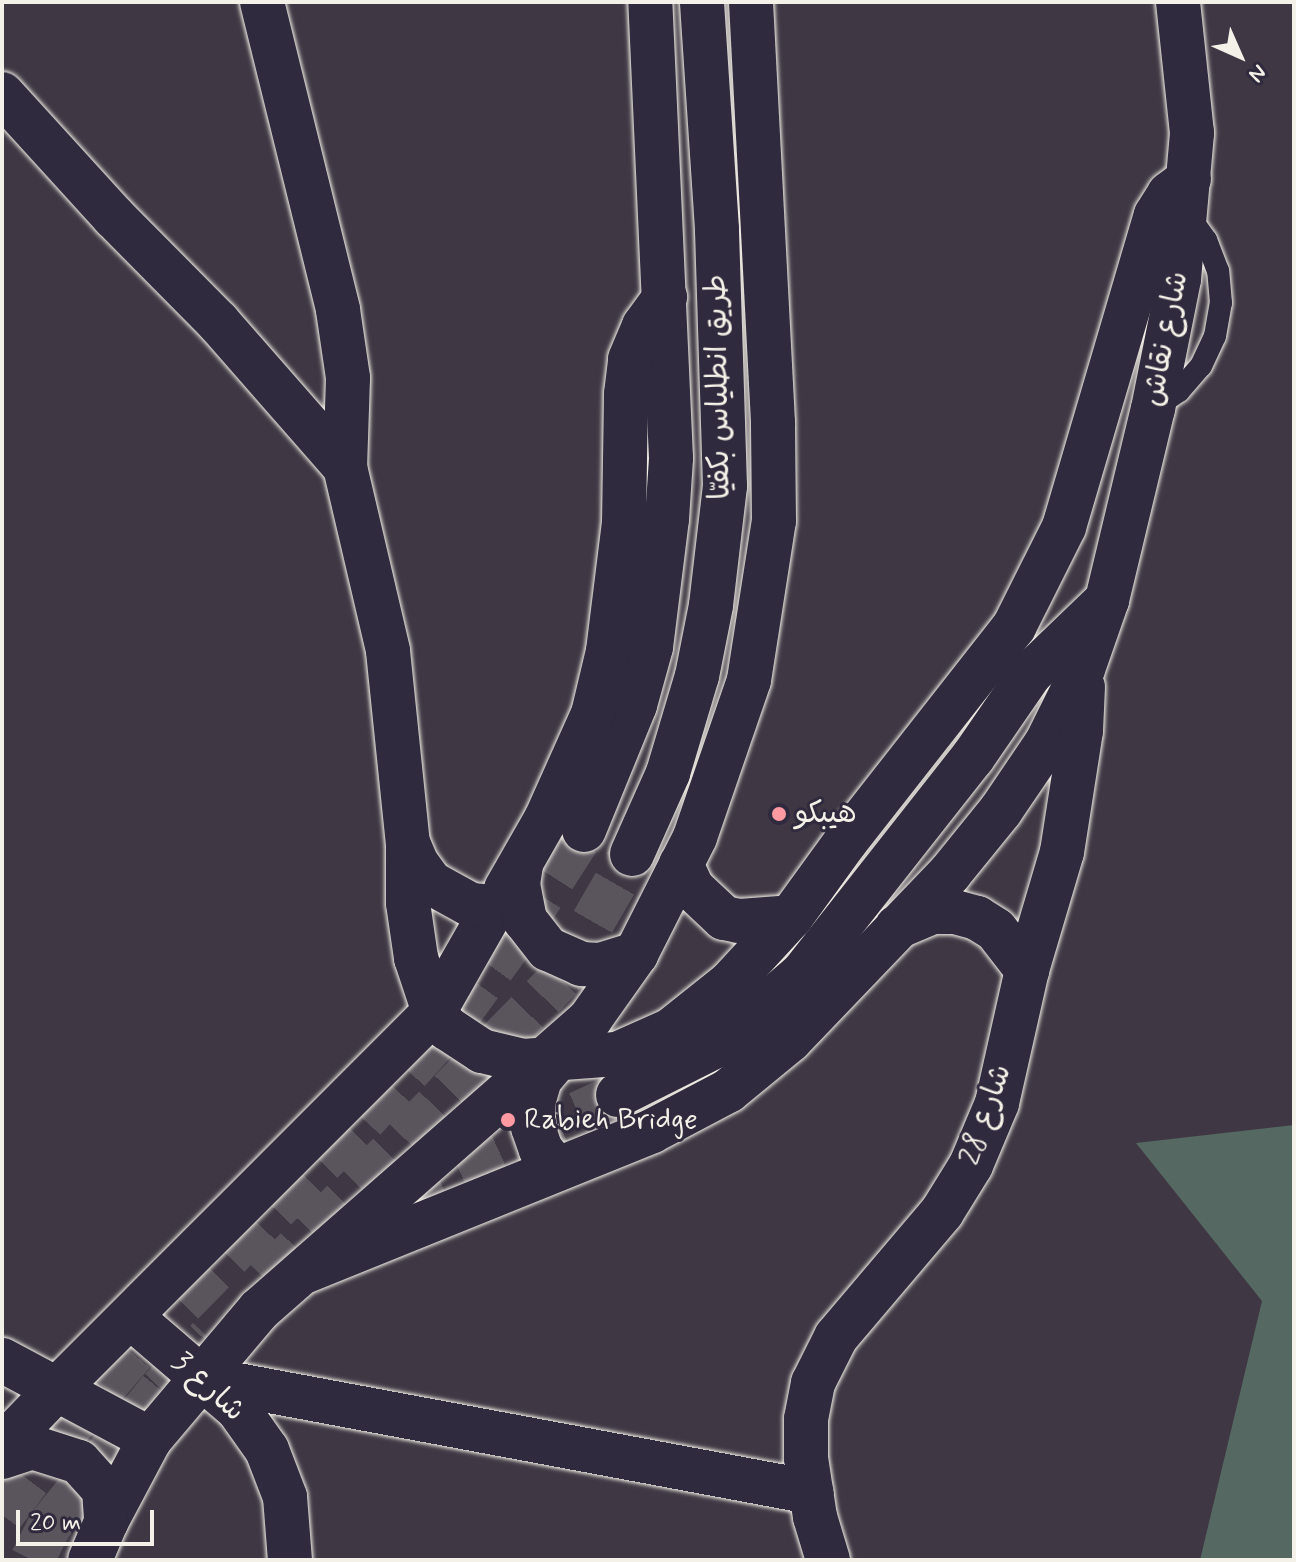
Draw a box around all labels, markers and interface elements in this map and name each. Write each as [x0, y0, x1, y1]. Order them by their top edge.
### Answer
north arrow [1200, 16, 1280, 96]
text: N [1242, 58, 1272, 88]
street label: شارع نقاش [1135, 268, 1197, 410]
street label: طريق انطلياس بكفيّا [699, 274, 739, 500]
place label: هيبكو [795, 796, 857, 832]
marker: هيبكو [770, 805, 788, 823]
street label: شارع 28 [952, 1060, 1020, 1170]
place label: Rabieh Bridge [524, 1102, 698, 1138]
marker: Rabieh Bridge [499, 1111, 517, 1129]
street label: شارع 3 [164, 1344, 252, 1430]
scale bar [20, 1494, 158, 1544]
text: 20 m [30, 1508, 81, 1539]

